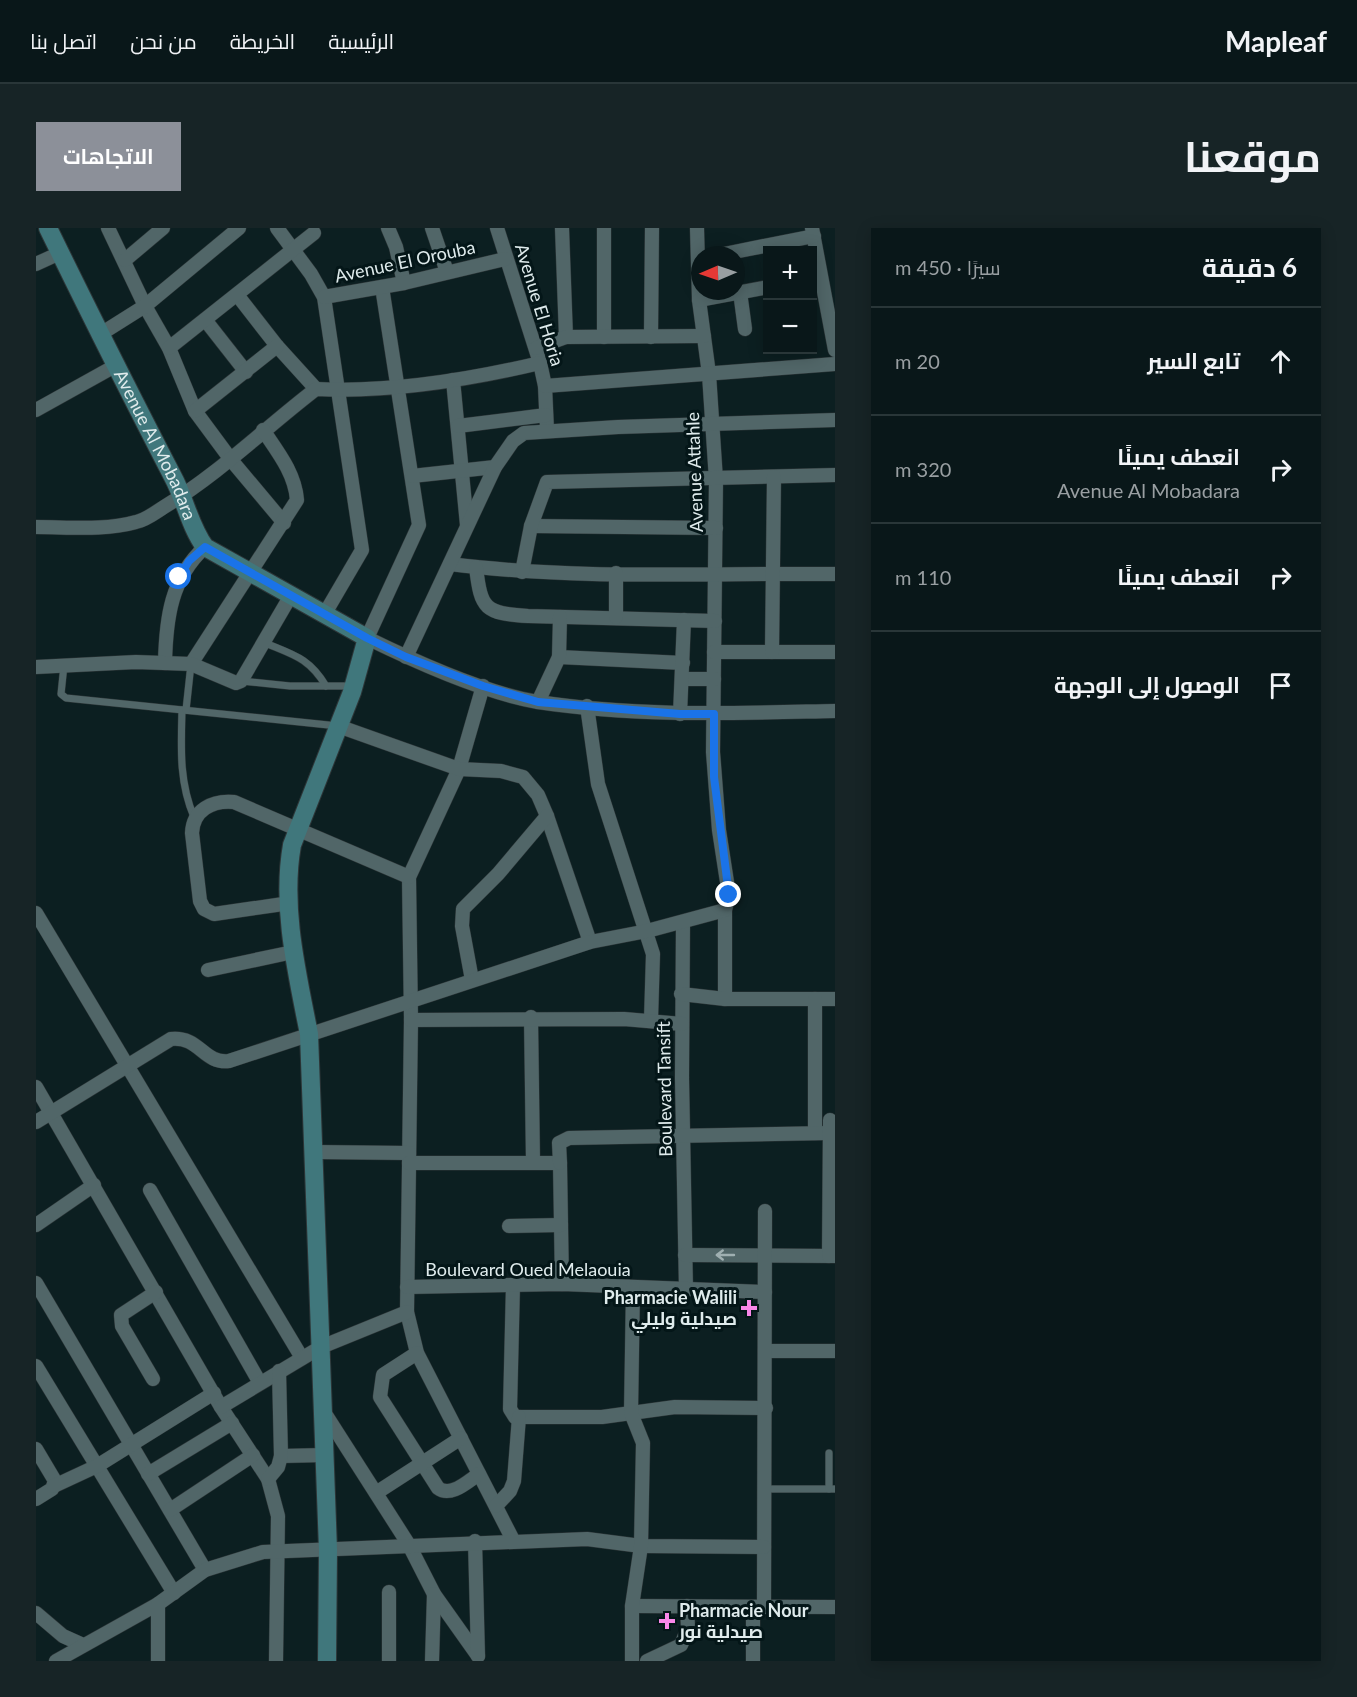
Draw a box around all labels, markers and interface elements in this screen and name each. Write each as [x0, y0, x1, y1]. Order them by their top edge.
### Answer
text: Mapleaf [1225, 24, 1327, 58]
text: اتصل بنا [30, 28, 97, 53]
text: من نحن [130, 28, 197, 53]
text: الخريطة [230, 28, 295, 53]
text: الرئيسية [328, 28, 394, 53]
button: الاتجاهات [36, 122, 181, 191]
text: موقعنا [1184, 131, 1321, 181]
street label: Avenue El Orouba [333, 235, 477, 287]
street label: Avenue El Horia [511, 241, 569, 369]
north arrow [691, 246, 745, 300]
map controls [763, 246, 817, 354]
button: + [763, 246, 817, 300]
text: 6 دقيقة [1202, 251, 1297, 283]
text: سيرًا · 450 m [895, 255, 1001, 279]
button: − [763, 300, 817, 354]
icon: ahead [1264, 345, 1297, 378]
text: تابع السير [1147, 347, 1240, 374]
text: 20 m [895, 349, 940, 373]
street label: Avenue Al Mobadara [110, 366, 202, 523]
street label: Avenue Attahle [681, 412, 707, 533]
text: انعطف يمينًا [1117, 443, 1240, 470]
icon: right [1264, 453, 1297, 486]
text: 320 m [895, 457, 951, 481]
text: Avenue Al Mobadara [1057, 478, 1240, 502]
icon: right [1264, 561, 1297, 594]
route start [165, 563, 191, 589]
text: انعطف يمينًا [1117, 563, 1240, 590]
text: 110 m [895, 565, 951, 589]
icon: arrive [1264, 669, 1297, 702]
text: الوصول إلى الوجهة [1054, 671, 1240, 698]
route end [715, 881, 741, 907]
street label: Boulevard Tansift [652, 1020, 676, 1157]
one-way arrow [716, 1249, 736, 1261]
street label: Boulevard Oued Melaouia [425, 1258, 631, 1280]
place label: Pharmacie Walili صيدلية وليلي [604, 1286, 737, 1334]
marker: Pharmacie Walili صيدلية وليلي [742, 1301, 756, 1315]
place label: Pharmacie Nour صيدلية نور [678, 1599, 809, 1643]
marker: Pharmacie Nour صيدلية نور [660, 1614, 674, 1628]

